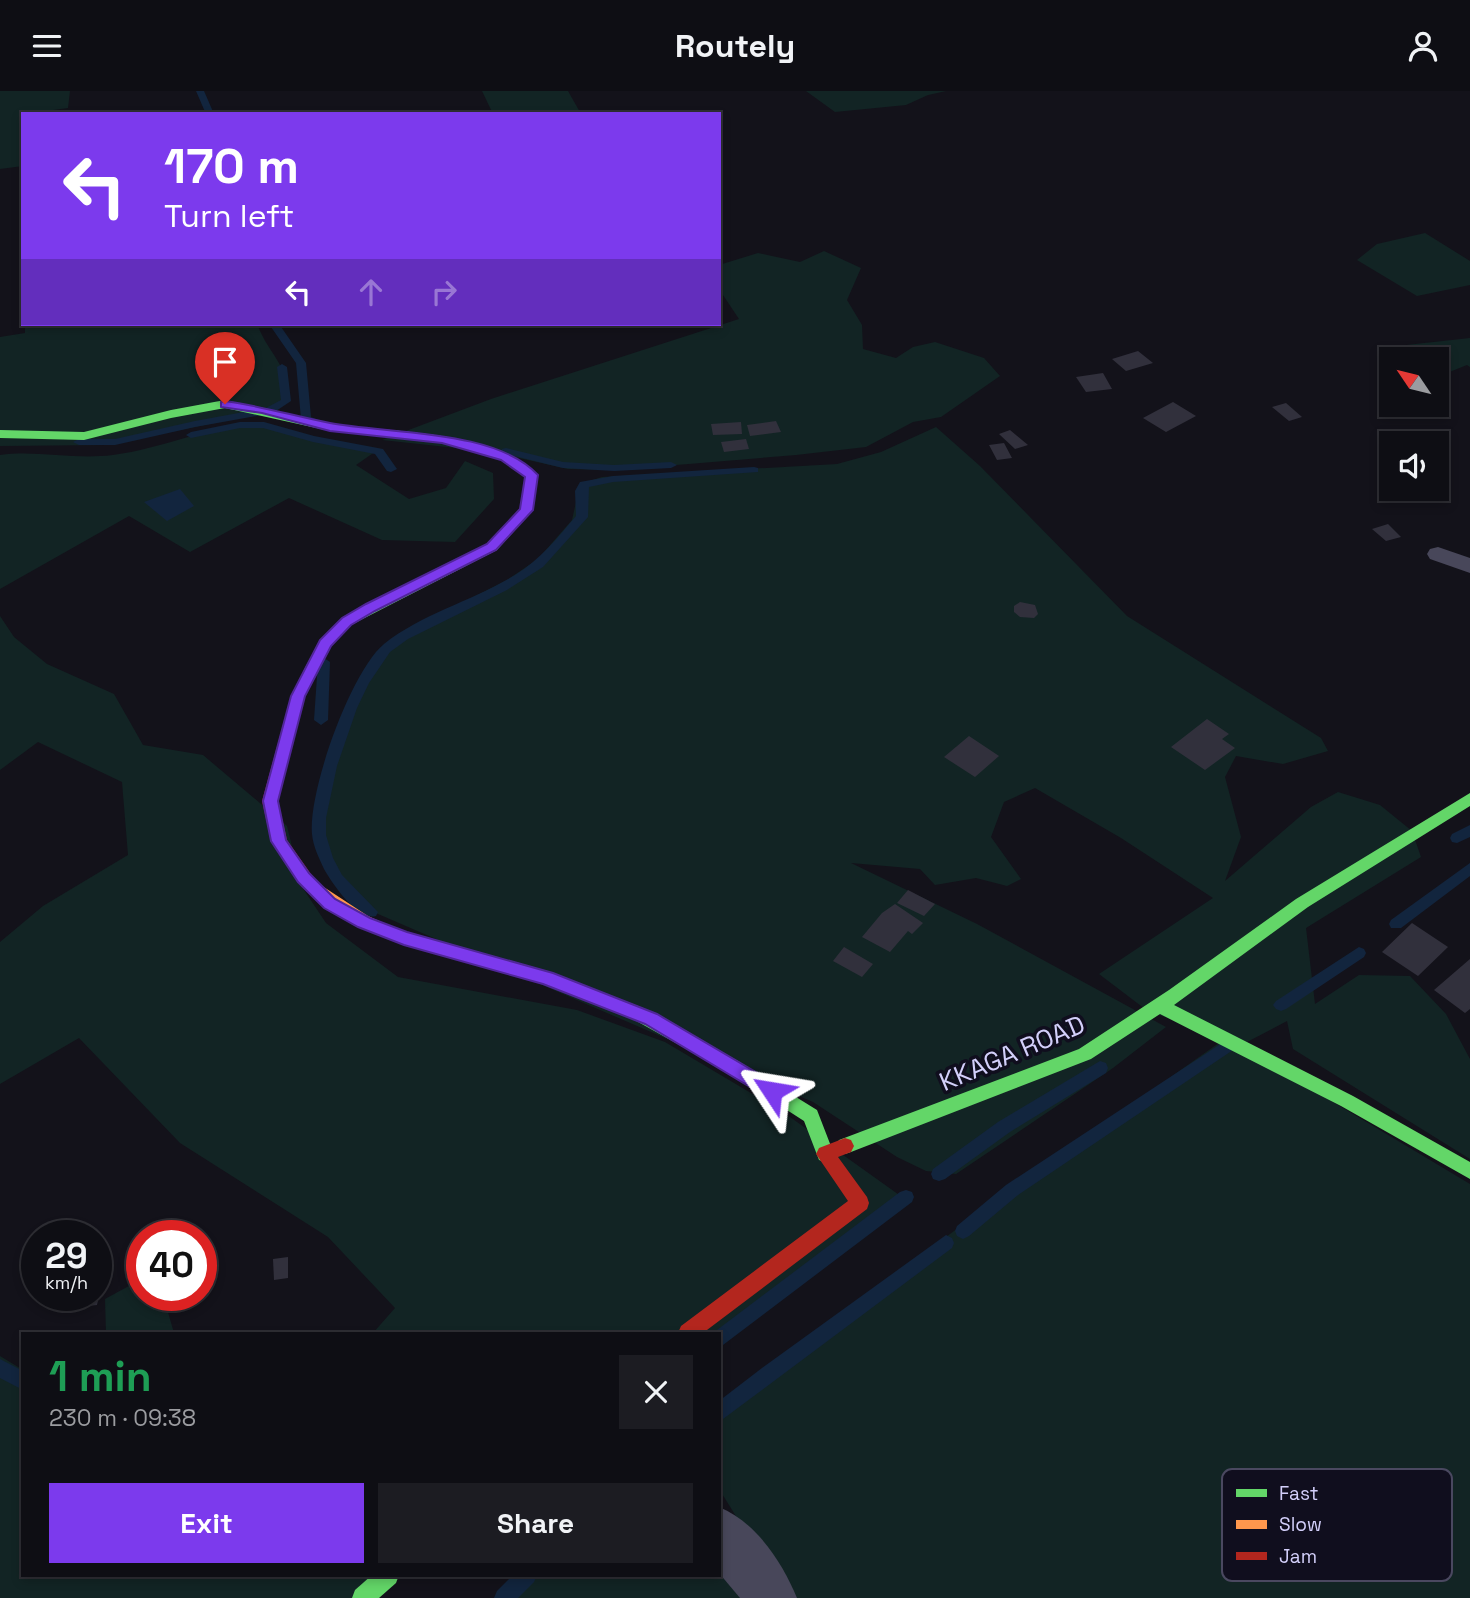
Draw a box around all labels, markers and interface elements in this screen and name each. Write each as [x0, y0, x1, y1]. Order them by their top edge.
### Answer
text: Routely [675, 26, 795, 66]
icon: menu [28, 27, 66, 65]
icon: person [1404, 27, 1442, 65]
text: 170 m [164, 135, 299, 197]
icon: left [49, 140, 140, 231]
text: Turn left [164, 196, 294, 236]
icon: left [279, 273, 317, 311]
icon: ahead [352, 273, 390, 311]
icon: right [425, 273, 463, 311]
pin [195, 332, 255, 404]
icon: arrive [206, 343, 244, 381]
north arrow [1379, 347, 1449, 417]
map controls [1379, 347, 1449, 501]
button: sound [1379, 431, 1449, 501]
street label: KKAGA ROAD [934, 1007, 1090, 1099]
position arrow [735, 1054, 809, 1128]
speed limit sign: 40 [126, 1220, 217, 1311]
text: 29 [45, 1234, 88, 1278]
text: km/h [45, 1271, 88, 1294]
text: 1 min [49, 1350, 152, 1403]
button: close [619, 1355, 693, 1429]
text: 230 m · 09:38 [49, 1403, 196, 1433]
legend [1222, 1469, 1452, 1581]
text: Fast [1279, 1481, 1319, 1506]
button: Exit [49, 1483, 364, 1563]
button: Share [378, 1483, 693, 1563]
text: Slow [1279, 1512, 1322, 1537]
text: Jam [1279, 1544, 1317, 1569]

